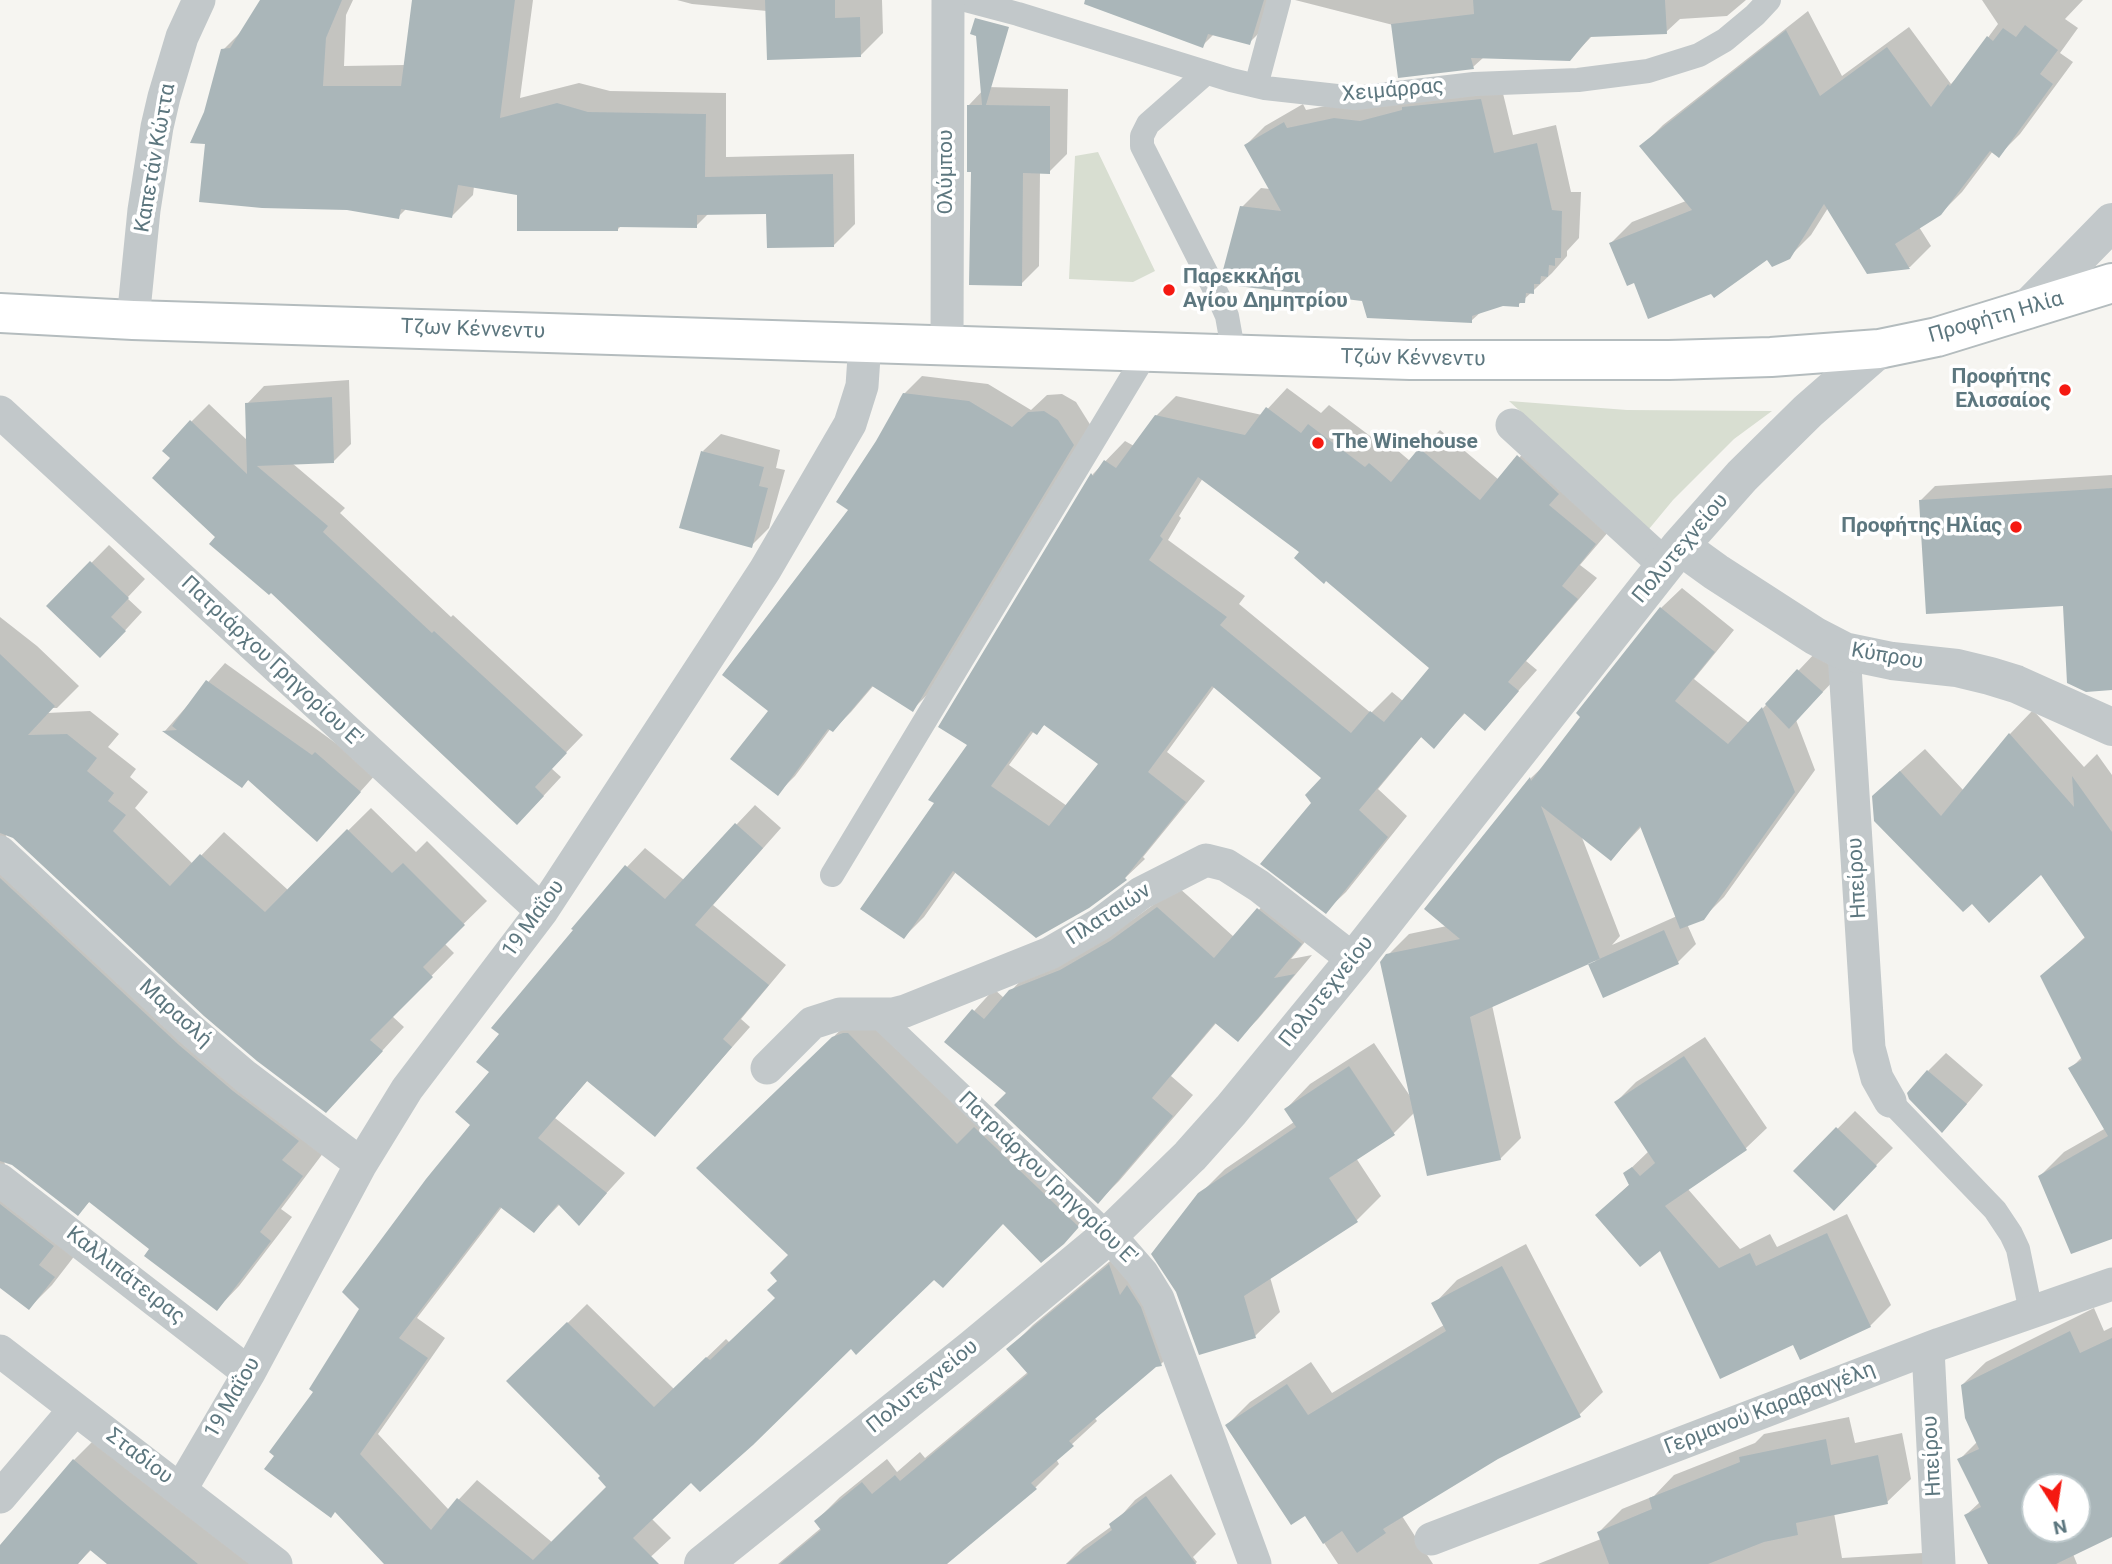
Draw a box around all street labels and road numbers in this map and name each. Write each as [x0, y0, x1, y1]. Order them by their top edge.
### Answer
street label: Χειμάρρας [1341, 74, 1445, 108]
street label: Καπετάν Κώττα [131, 82, 181, 234]
street label: Ολύμπου [934, 129, 960, 215]
street label: Προφήτη Ηλία [1926, 287, 2066, 349]
street label: Τζων Κέννεντυ [400, 315, 546, 345]
street label: Τζών Κέννεντυ [1340, 345, 1486, 373]
street label: Πολυτεχνείου [1628, 489, 1734, 609]
street label: Πατριάρχου Γρηγορίου Ε' [175, 572, 367, 752]
street label: Κύπρου [1849, 638, 1925, 676]
street label: Ηπείρου [1843, 837, 1873, 919]
street label: 19 Μαΐου [498, 875, 570, 963]
street label: Πλαταιών [1062, 878, 1156, 952]
street label: Πολυτεχνείου [1275, 931, 1379, 1053]
street label: Μαρασλή [133, 975, 217, 1053]
street label: Πατριάρχου Γρηγορίου Ε' [953, 1087, 1141, 1271]
street label: Καλλιπάτειρας [61, 1222, 189, 1330]
street label: Πολυτεχνείου [862, 1335, 984, 1439]
street label: 19 Μαΐου [200, 1353, 266, 1443]
street label: Γερμανού Καραβαγγέλη [1661, 1357, 1879, 1461]
street label: Ηπείρου [1918, 1415, 1948, 1497]
street label: Σταδίου [101, 1424, 177, 1490]

